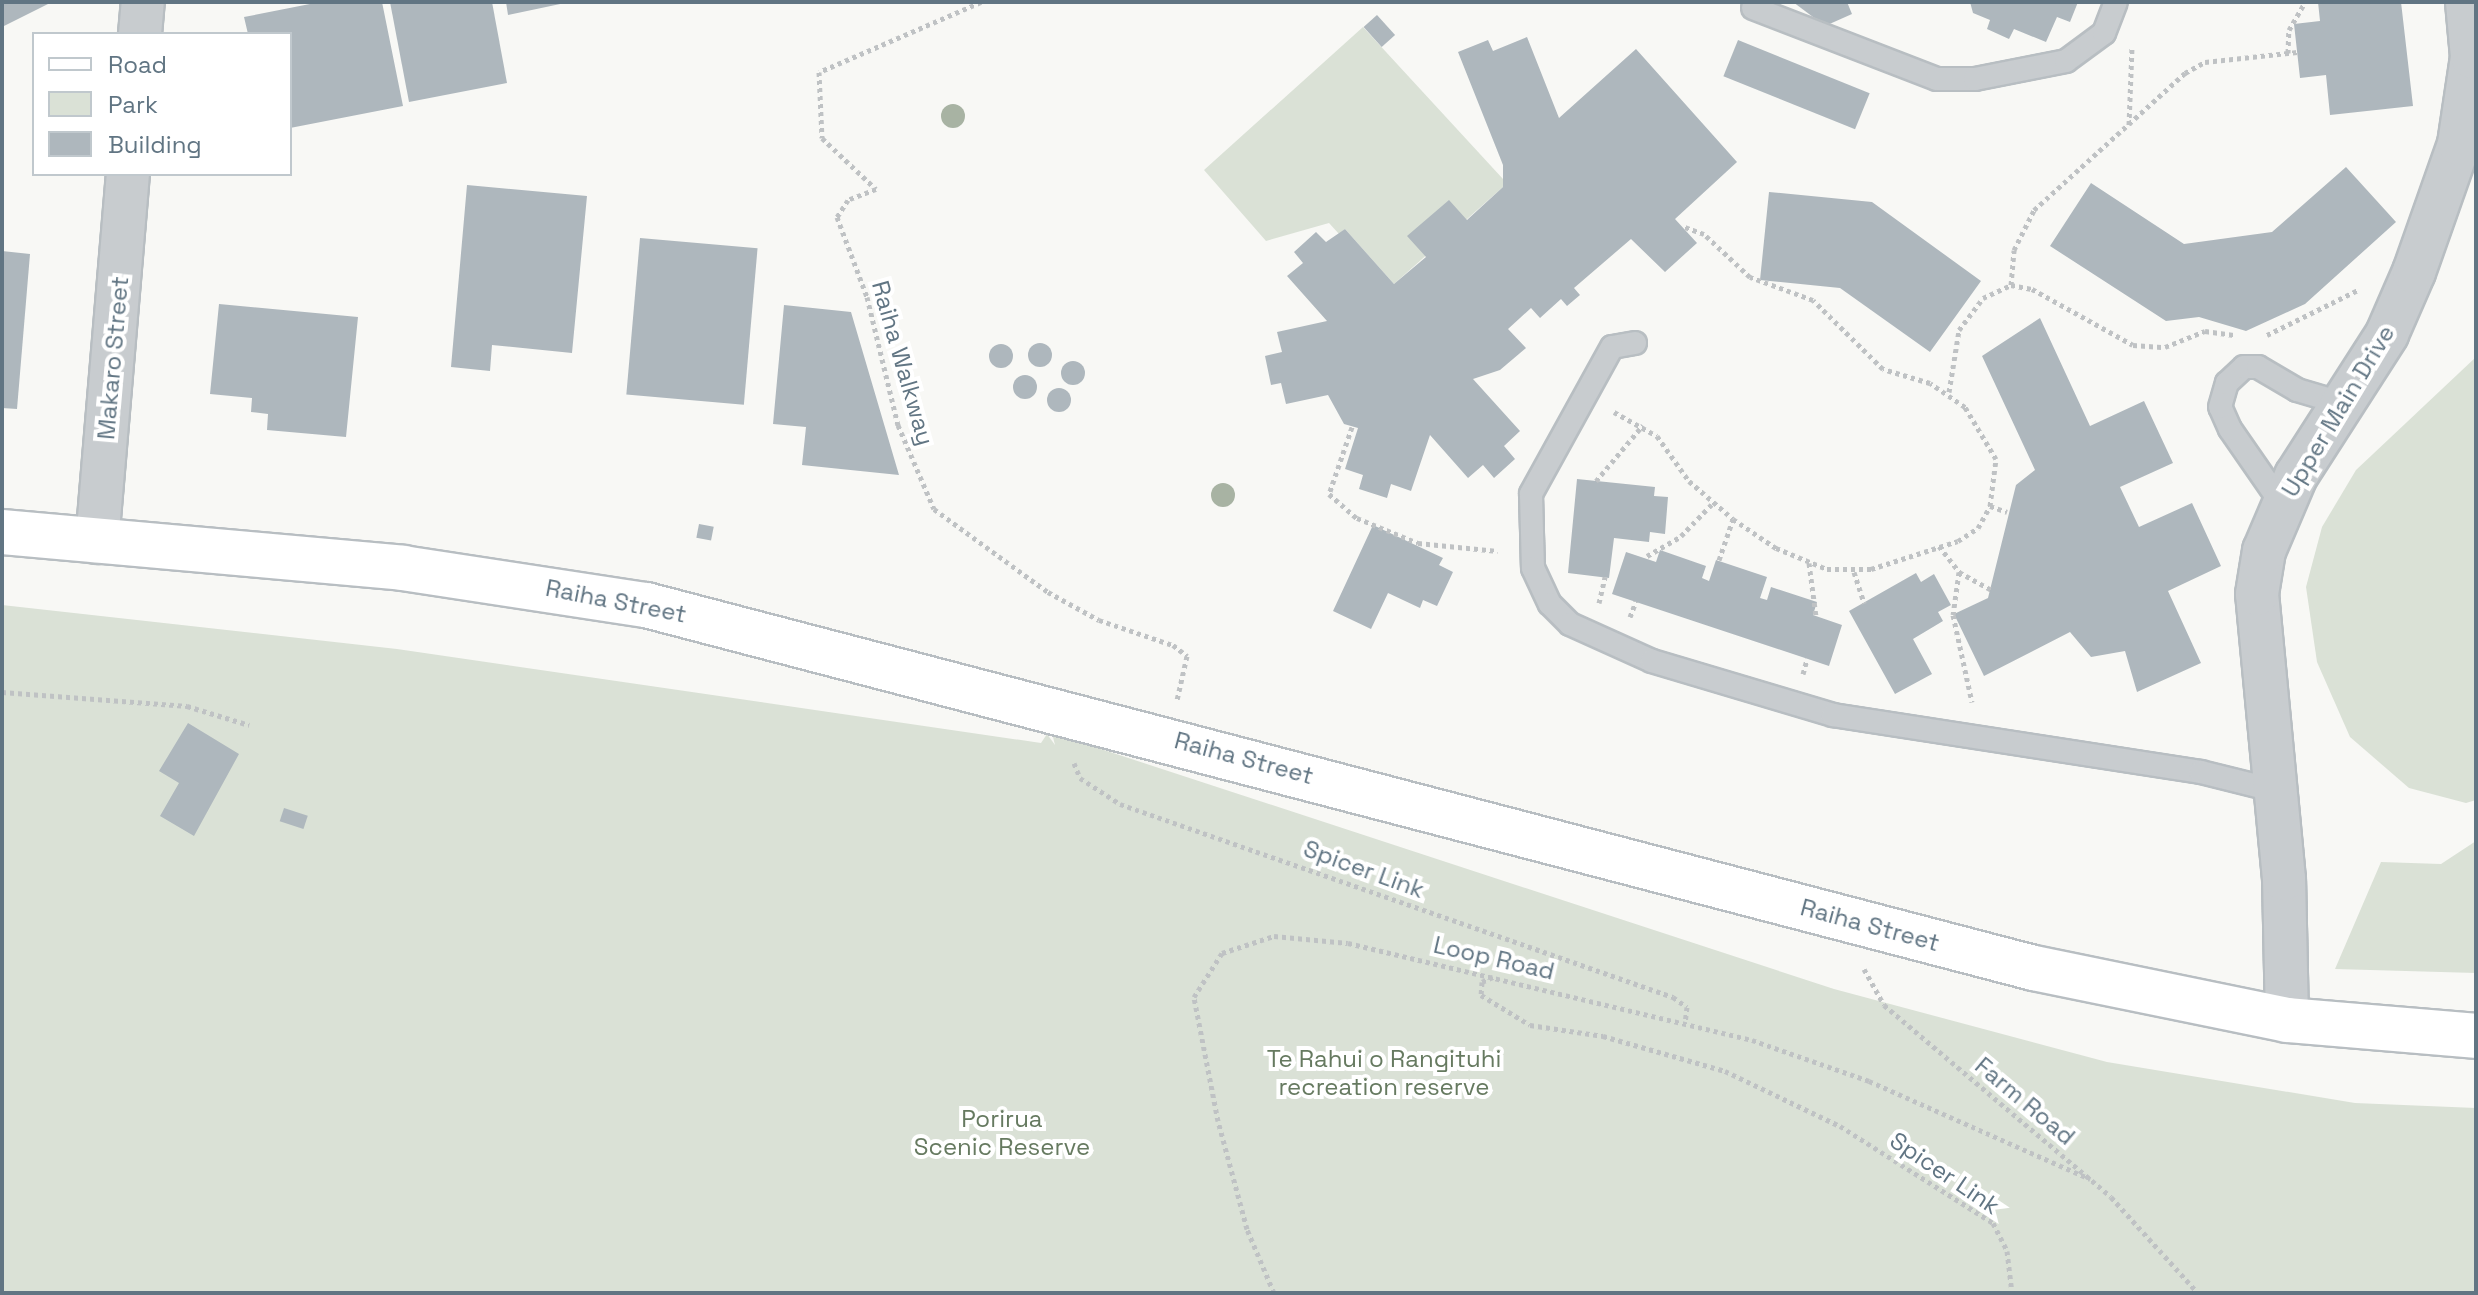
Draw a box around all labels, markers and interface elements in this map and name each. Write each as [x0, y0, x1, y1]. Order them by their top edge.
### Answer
legend [32, 32, 292, 176]
text: Road [108, 49, 167, 80]
text: Park [108, 89, 158, 120]
text: Building [108, 129, 202, 160]
street label: Makaro Street [92, 275, 134, 441]
street label: Raiha Walkway [866, 277, 940, 449]
street label: Upper Main Drive [2275, 320, 2401, 502]
street label: Raiha Street [543, 573, 689, 629]
street label: Raiha Street [1171, 726, 1317, 790]
street label: Spicer Link [1300, 834, 1428, 904]
street label: Raiha Street [1797, 893, 1943, 957]
street label: Loop Road [1431, 930, 1557, 986]
park label: Te Rahui o Rangituhi recreation reserve [1267, 1045, 1501, 1101]
street label: Farm Road [1969, 1051, 2081, 1151]
park label: Porirua Scenic Reserve [914, 1105, 1090, 1161]
street label: Spicer Link [1885, 1126, 2005, 1220]

